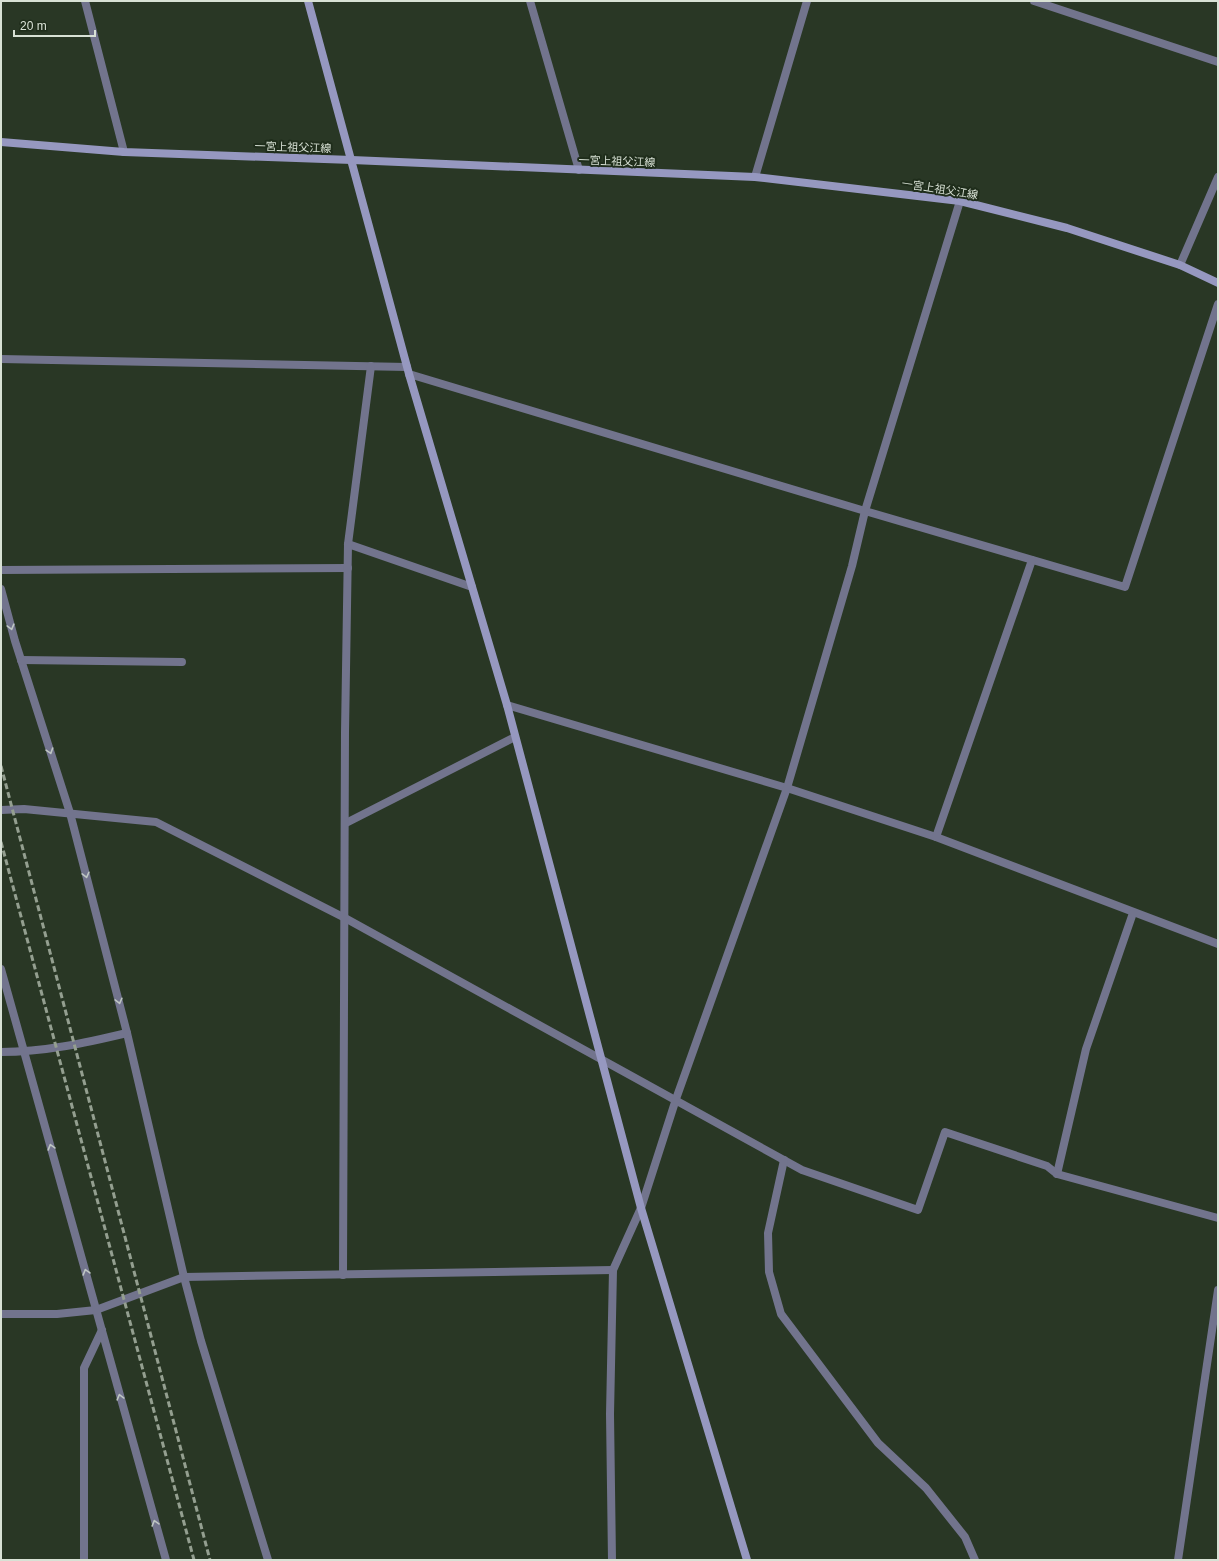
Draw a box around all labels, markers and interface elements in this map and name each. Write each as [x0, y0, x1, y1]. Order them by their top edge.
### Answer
scale bar [14, 12, 95, 38]
text: 20 m [20, 19, 47, 33]
street label: 一宮上祖父江線 [254, 140, 332, 154]
street label: 一宮上祖父江線 [578, 154, 656, 168]
street label: 一宮上祖父江線 [901, 177, 979, 201]
one-way arrow [7, 623, 15, 630]
one-way arrow [45, 747, 54, 754]
one-way arrow [82, 872, 90, 879]
one-way arrow [114, 998, 122, 1005]
one-way arrow [47, 1144, 56, 1151]
one-way arrow [82, 1269, 91, 1276]
one-way arrow [117, 1394, 125, 1401]
one-way arrow [151, 1519, 160, 1526]

